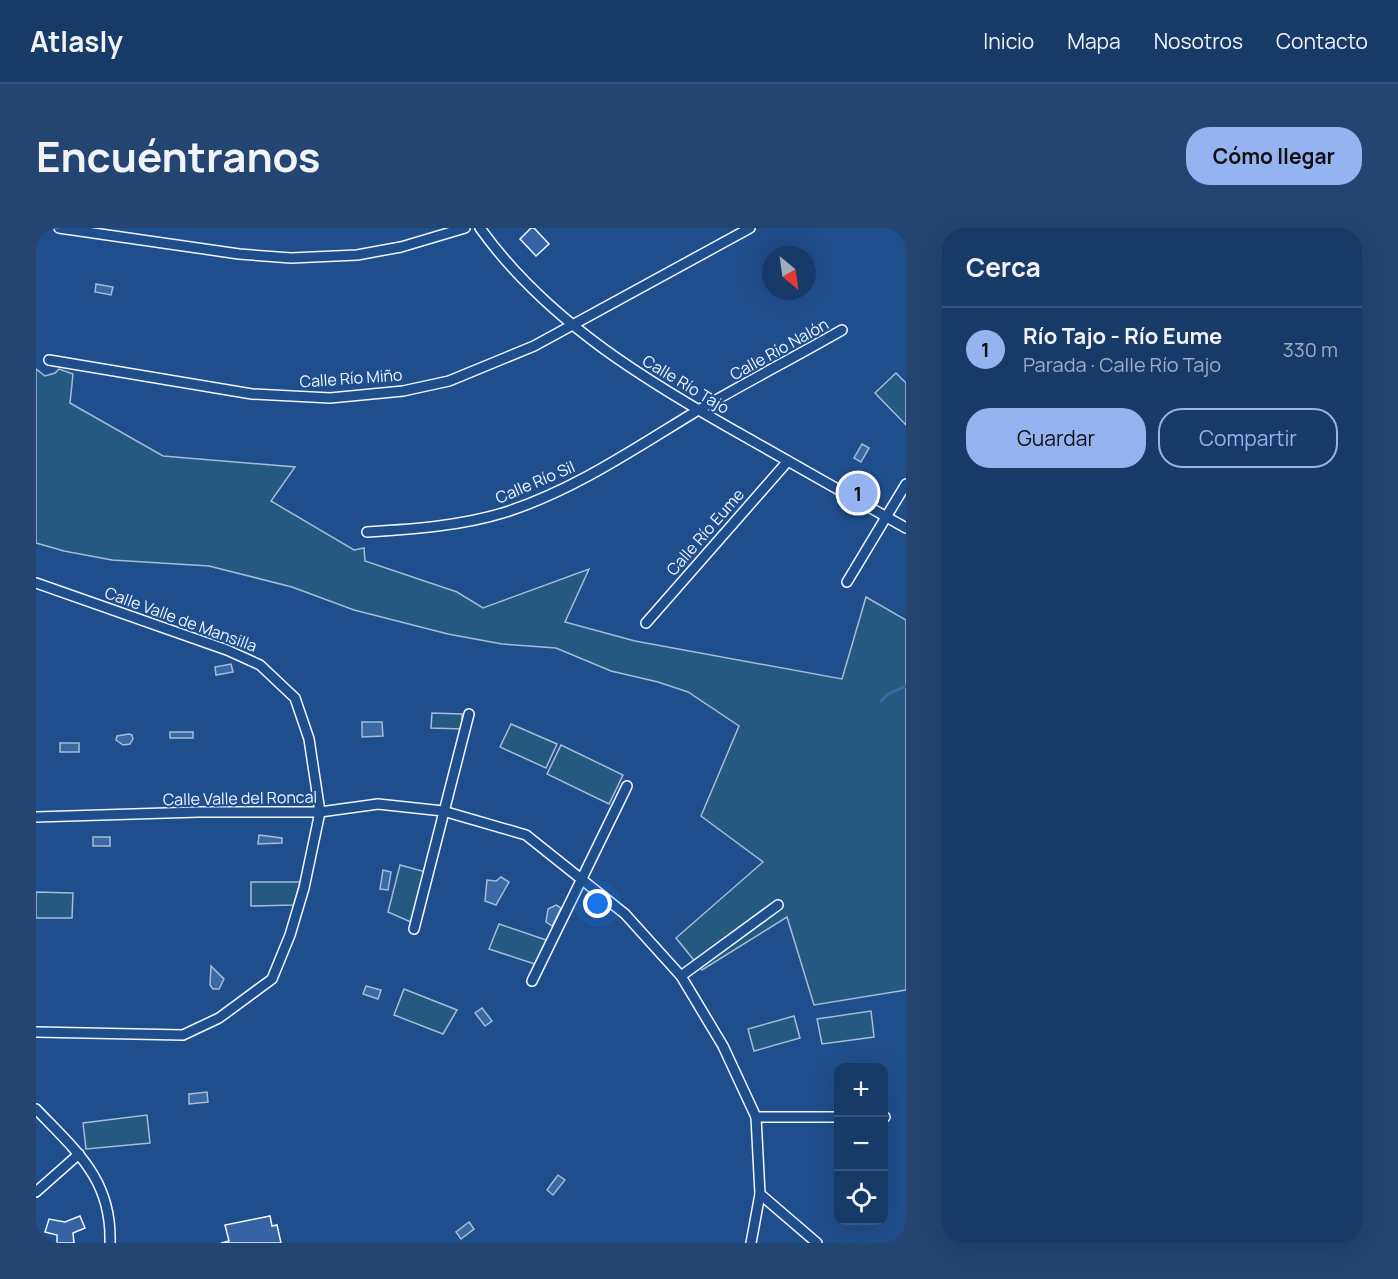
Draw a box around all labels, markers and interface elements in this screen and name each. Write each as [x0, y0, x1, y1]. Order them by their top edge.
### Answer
text: Atlasly [30, 22, 123, 60]
text: Inicio [983, 27, 1034, 55]
text: Mapa [1067, 27, 1121, 55]
text: Nosotros [1154, 27, 1243, 55]
text: Contacto [1276, 27, 1368, 55]
text: Encuéntranos [36, 127, 321, 185]
button: Cómo llegar [1186, 127, 1362, 185]
north arrow [762, 246, 816, 300]
text: Cerca [966, 249, 1041, 285]
street label: Calle Río Nalón [726, 313, 832, 385]
text: Río Tajo - Río Eume [1023, 321, 1222, 351]
text: 1 [981, 336, 990, 363]
text: 330 m [1283, 336, 1338, 363]
street label: Calle Río Tajo [638, 349, 734, 419]
text: Parada · Calle Río Tajo [1023, 351, 1221, 378]
street label: Calle Río Miño [299, 363, 403, 393]
button: Guardar [966, 408, 1146, 468]
button: Compartir [1158, 408, 1338, 468]
street label: Calle Río Sil [492, 455, 578, 509]
pin: 1 [838, 470, 878, 516]
street label: Calle Río Eume [661, 484, 749, 580]
street label: Calle Valle de Mansilla [102, 581, 260, 657]
street label: Calle Valle del Roncal [163, 786, 317, 810]
your location [583, 889, 612, 918]
map controls [834, 1063, 888, 1225]
button: + [834, 1063, 888, 1117]
button: − [834, 1117, 888, 1171]
button: locate [834, 1171, 888, 1225]

